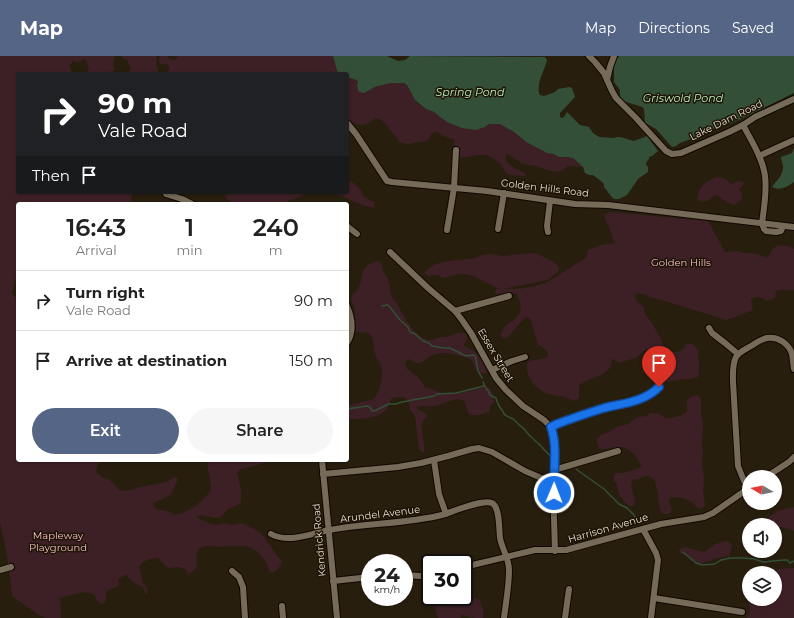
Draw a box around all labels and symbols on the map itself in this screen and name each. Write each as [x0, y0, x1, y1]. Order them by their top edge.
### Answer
water label: Spring Pond [436, 85, 505, 99]
water label: Griswold Pond [643, 91, 724, 105]
street label: Lake Dam Road [687, 97, 765, 143]
street label: Golden Hills Road [500, 176, 590, 200]
park label: Golden Hills [651, 256, 711, 269]
street label: Essex Street [475, 326, 517, 384]
pin [642, 346, 676, 387]
north arrow [742, 470, 782, 510]
position arrow [533, 472, 575, 514]
street label: Kendrick Road [309, 503, 329, 577]
street label: Arundel Avenue [339, 503, 421, 525]
street label: Harrison Avenue [566, 510, 650, 546]
park label: Mapleway Playground [29, 529, 87, 554]
speed limit sign: 30 [421, 554, 473, 606]

